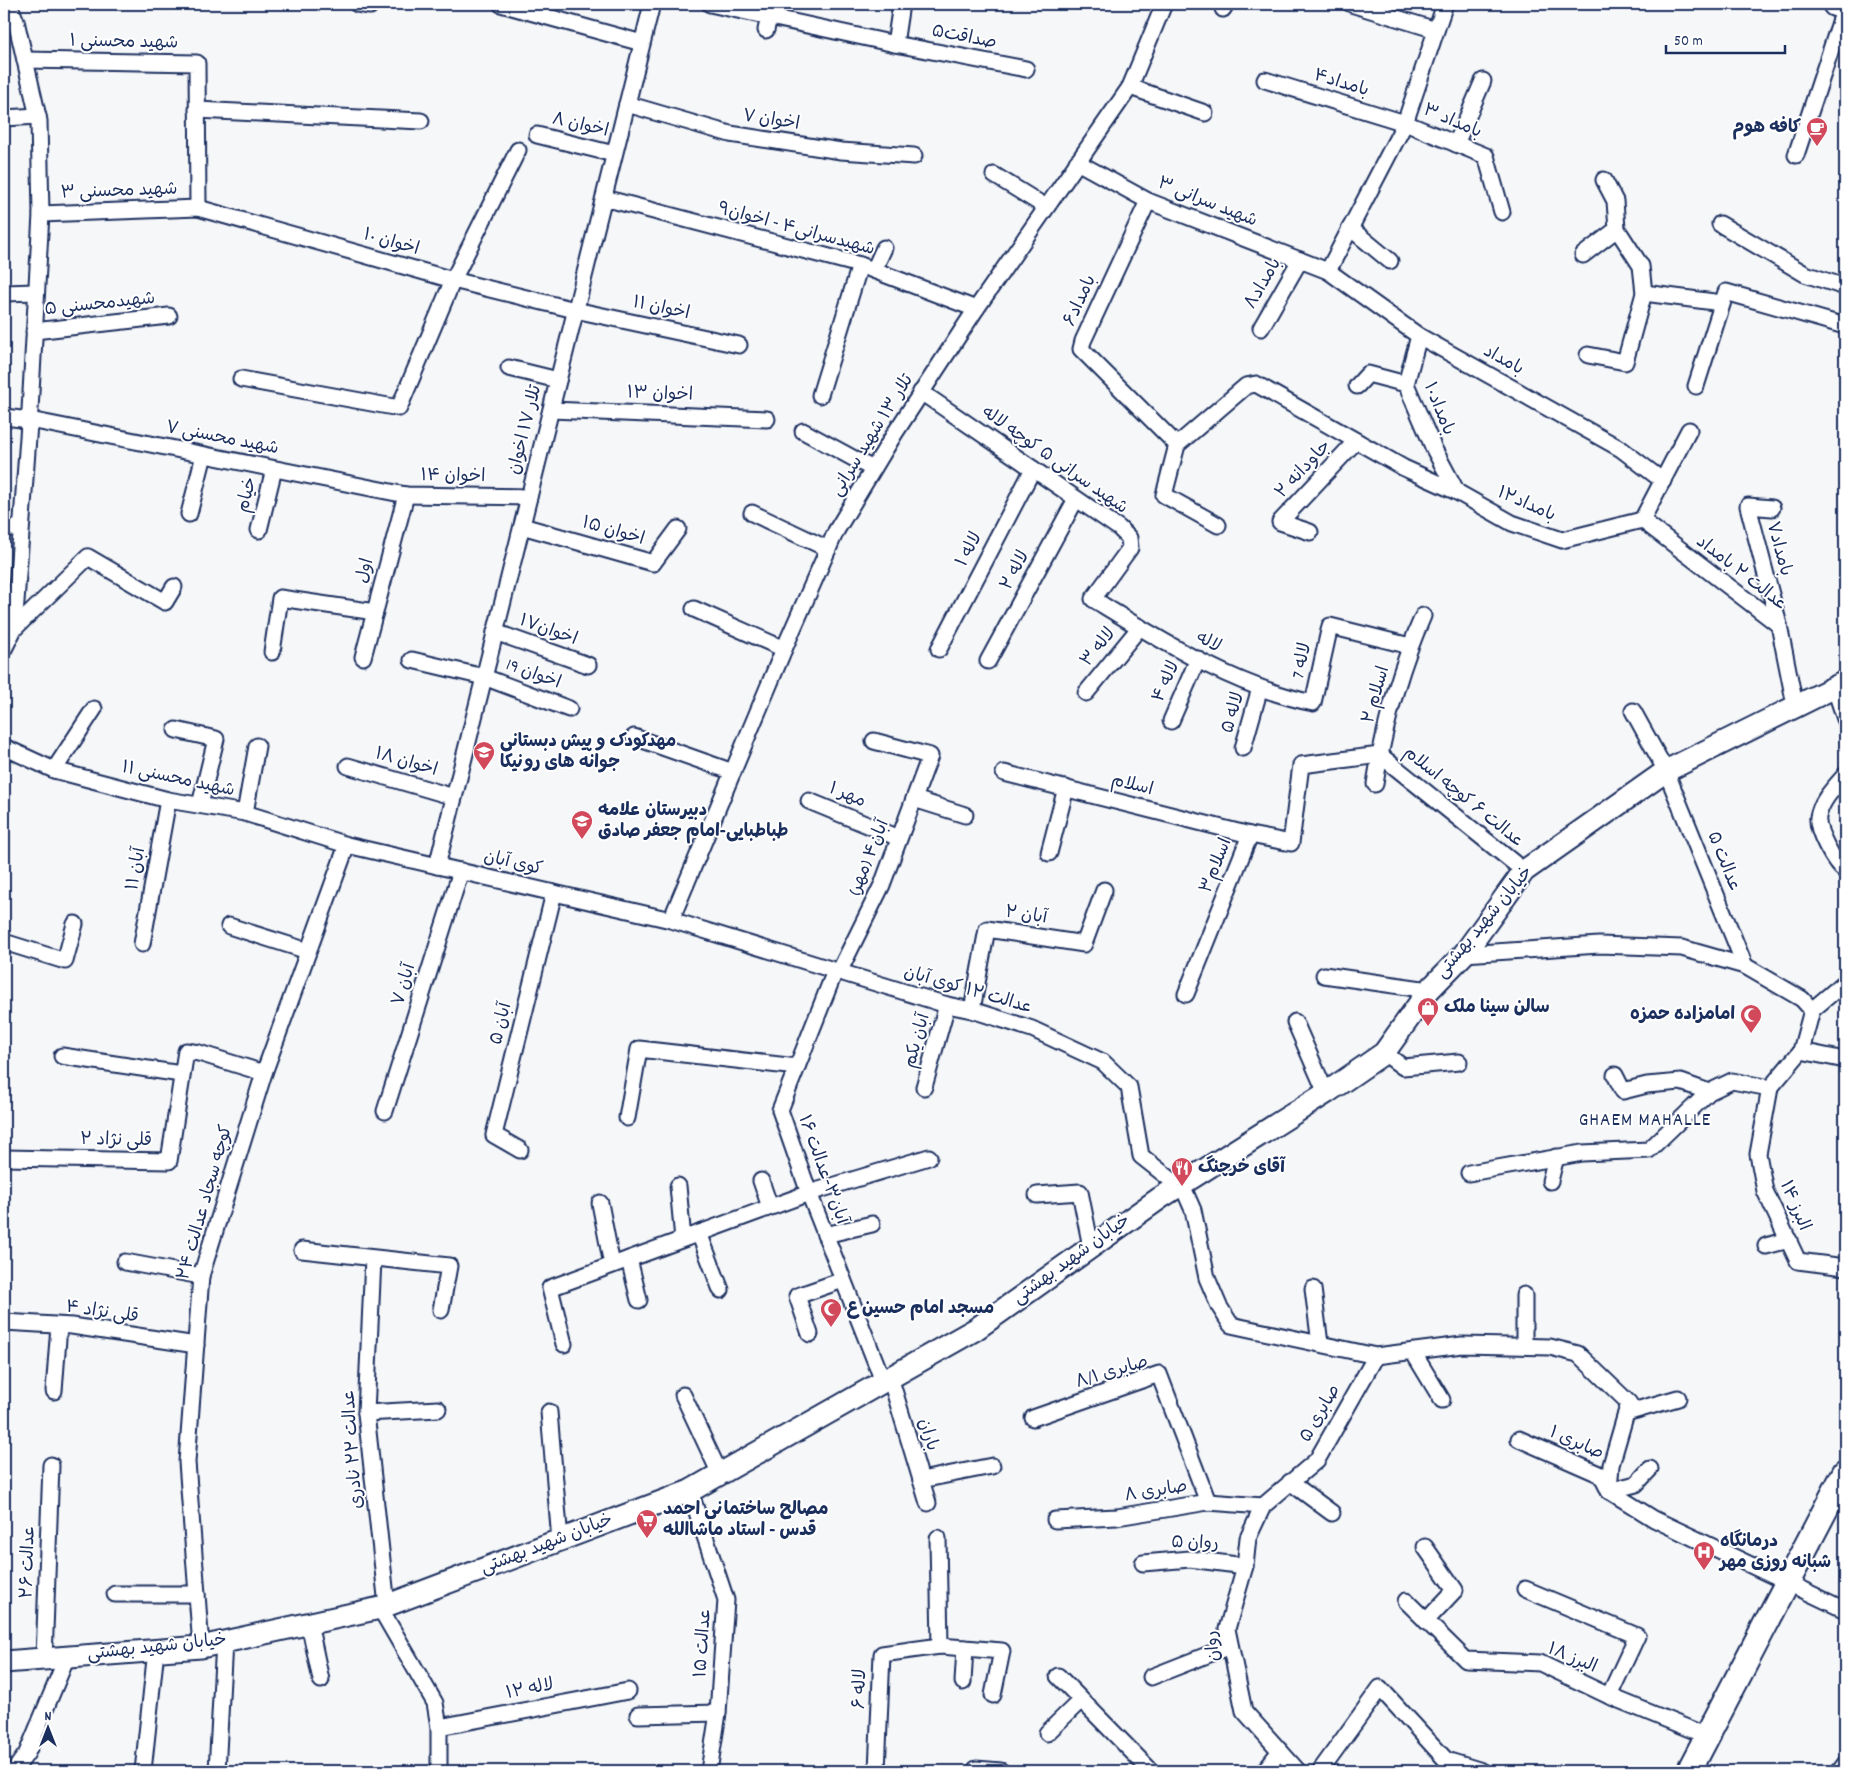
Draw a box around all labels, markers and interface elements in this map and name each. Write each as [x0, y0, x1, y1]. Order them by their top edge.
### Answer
street label: صداقت۵ [929, 19, 999, 57]
scale bar [1666, 22, 1785, 54]
street label: شهید محسنی ۱ [69, 30, 179, 56]
text: 50 m [1674, 31, 1703, 53]
street label: بامداد۴ [1310, 64, 1372, 104]
street label: بامداد ۳ [1419, 98, 1485, 146]
street label: اخوان ۷ [741, 104, 801, 138]
street label: اخوان ۸ [549, 107, 611, 145]
place label: کافه هوم [1733, 116, 1801, 141]
cafe icon: کافه هوم [1805, 116, 1829, 147]
street label: شهید سرانی ۳ [1153, 172, 1261, 234]
street label: شهید محسنی ۳ [60, 177, 178, 207]
street label: شهیدسرانی۴ - اخوان۹ [715, 197, 877, 263]
street label: اخوان ۱۰ [360, 223, 422, 263]
street label: بامداد۸ [1239, 254, 1289, 314]
street label: بامداد۶ [1058, 271, 1104, 331]
street label: شهیدمحسنی ۵ [43, 287, 157, 323]
street label: اخوان ۱۱ [630, 291, 692, 327]
street label: بامداد [1478, 340, 1528, 382]
street label: تلار ۱۳ شهید سرانی [825, 370, 921, 502]
street label: بامداد۱۰ [1416, 379, 1460, 439]
street label: اخوان ۱۳ [626, 381, 694, 409]
street label: تلار ۱۷ اخوان [503, 382, 549, 477]
street label: شهید سرانی ۵ کوچه لاله [976, 401, 1132, 521]
street label: شهید محسنی ۷ [163, 416, 281, 462]
street label: جاودانه ۲ [1270, 435, 1338, 505]
street label: اخوان ۱۴ [420, 464, 486, 490]
street label: خیام [232, 475, 264, 515]
street label: بامداد۱۲ [1493, 481, 1559, 529]
street label: اخوان ۱۵ [579, 511, 647, 553]
street label: بامداد۷ [1759, 519, 1797, 579]
street label: لاله ۱ [951, 528, 989, 572]
street label: عدالت ۲ بامداد [1690, 530, 1792, 618]
street label: لاله ۲ [995, 547, 1037, 595]
street label: اول [351, 556, 381, 586]
street label: اخوان۱۷ [515, 609, 581, 653]
street label: لاله ۳ [1075, 623, 1123, 673]
street label: لاله [1191, 626, 1225, 660]
street label: لاله 7 [1287, 641, 1319, 681]
street label: اخوان 19 [502, 653, 564, 697]
street label: لاله ۴ [1147, 657, 1187, 707]
street label: اسلام ۲ [1357, 663, 1397, 727]
street label: لاله ۵ [1216, 689, 1252, 737]
place label: مهدکودک و پیش دبستانی جوانه های رونیکا [500, 730, 676, 776]
school or university icon: مهدکودک و پیش دبستانی جوانه های رونیکا [472, 740, 496, 771]
street label: عدالت ۶ کوچه اسلام [1397, 741, 1529, 855]
street label: اخوان ۱۸ [372, 742, 440, 784]
street label: شهید محسنی ۱۱ [119, 756, 237, 804]
street label: اسلام [1108, 769, 1156, 803]
street label: مهر ۱ [825, 777, 869, 815]
place label: دبیرستان علامه طباطبایی-امام جعفر صادق [598, 799, 788, 845]
school or university icon: دبیرستان علامه طباطبایی-امام جعفر صادق [570, 809, 594, 840]
street label: آبان۴ (مهر) [843, 815, 897, 900]
street label: عدالت ۵ [1700, 828, 1746, 896]
street label: اسلام۳ [1195, 835, 1239, 897]
street label: آبان ۱۱ [121, 844, 153, 892]
street label: کوی آبان [481, 845, 545, 883]
street label: خیابان شهید بهشتی [1430, 861, 1540, 985]
street label: آبان ۲ [1003, 900, 1050, 932]
street label: آبان ۷ [387, 959, 424, 1009]
street label: عدالت ۱۲ کوی آبان [901, 961, 1035, 1021]
shop icon: سالن سینا ملک [1416, 996, 1440, 1027]
place label: سالن سینا ملک [1444, 996, 1550, 1021]
street label: آبان ۵ [485, 999, 520, 1048]
place label: امامزاده حمزه [1630, 1003, 1735, 1028]
mosque icon: امامزاده حمزه [1739, 1003, 1763, 1034]
street label: آبان یکم [898, 1009, 938, 1071]
district label: GHAEM MAHALLE [1579, 1108, 1711, 1135]
street label: آبان۳-عدالت ۱۶ [791, 1112, 854, 1230]
street label: کوچه سجاد عدالت ۲۴ [172, 1122, 240, 1284]
street label: قلی نژاد ۲ [80, 1128, 152, 1154]
place label: آقای خرچنگ [1198, 1155, 1286, 1181]
restaurant icon: آقای خرچنگ [1170, 1156, 1194, 1187]
street label: البرز ۱۴ [1772, 1177, 1816, 1235]
street label: خیابان شهید بهشتی [1008, 1209, 1136, 1311]
street label: قلی نژاد ۴ [64, 1296, 140, 1330]
mosque icon: مسجد امام حسین ع [819, 1297, 843, 1328]
place label: مسجد امام حسین ع [847, 1297, 994, 1322]
street label: صابری ۸/۱ [1072, 1350, 1152, 1396]
street label: صابری ۵ [1294, 1380, 1348, 1448]
street label: عدالت ۲۲ نادری [337, 1388, 371, 1510]
street label: باران [910, 1416, 944, 1454]
street label: صابری ۱ [1545, 1421, 1607, 1467]
street label: صابری ۸ [1123, 1475, 1189, 1509]
place label: مصالح ساختمانی احمد قدس - استاد ماشاالله [663, 1498, 828, 1544]
street label: خیابان شهید بهشتی [477, 1508, 617, 1582]
supermarket icon: مصالح ساختمانی احمد قدس - استاد ماشاالله [635, 1508, 659, 1539]
street label: عدالت ۲۶ [15, 1525, 43, 1599]
place label: درمانگاه شبانه روزی مهر [1718, 1529, 1831, 1576]
street label: روان ۵ [1171, 1531, 1219, 1557]
hospital icon: درمانگاه شبانه روزی مهر [1692, 1540, 1716, 1571]
street label: عدالت ۱۵ [689, 1607, 719, 1679]
street label: خیابان شهید بهشتی [86, 1628, 228, 1668]
street label: روان [1200, 1629, 1228, 1663]
street label: البرز ۱۸ [1543, 1637, 1601, 1681]
street label: لاله ۶ [848, 1668, 874, 1710]
street label: لاله ۱۲ [504, 1673, 556, 1707]
north arrow [22, 1702, 72, 1752]
text: N [45, 1707, 52, 1727]

